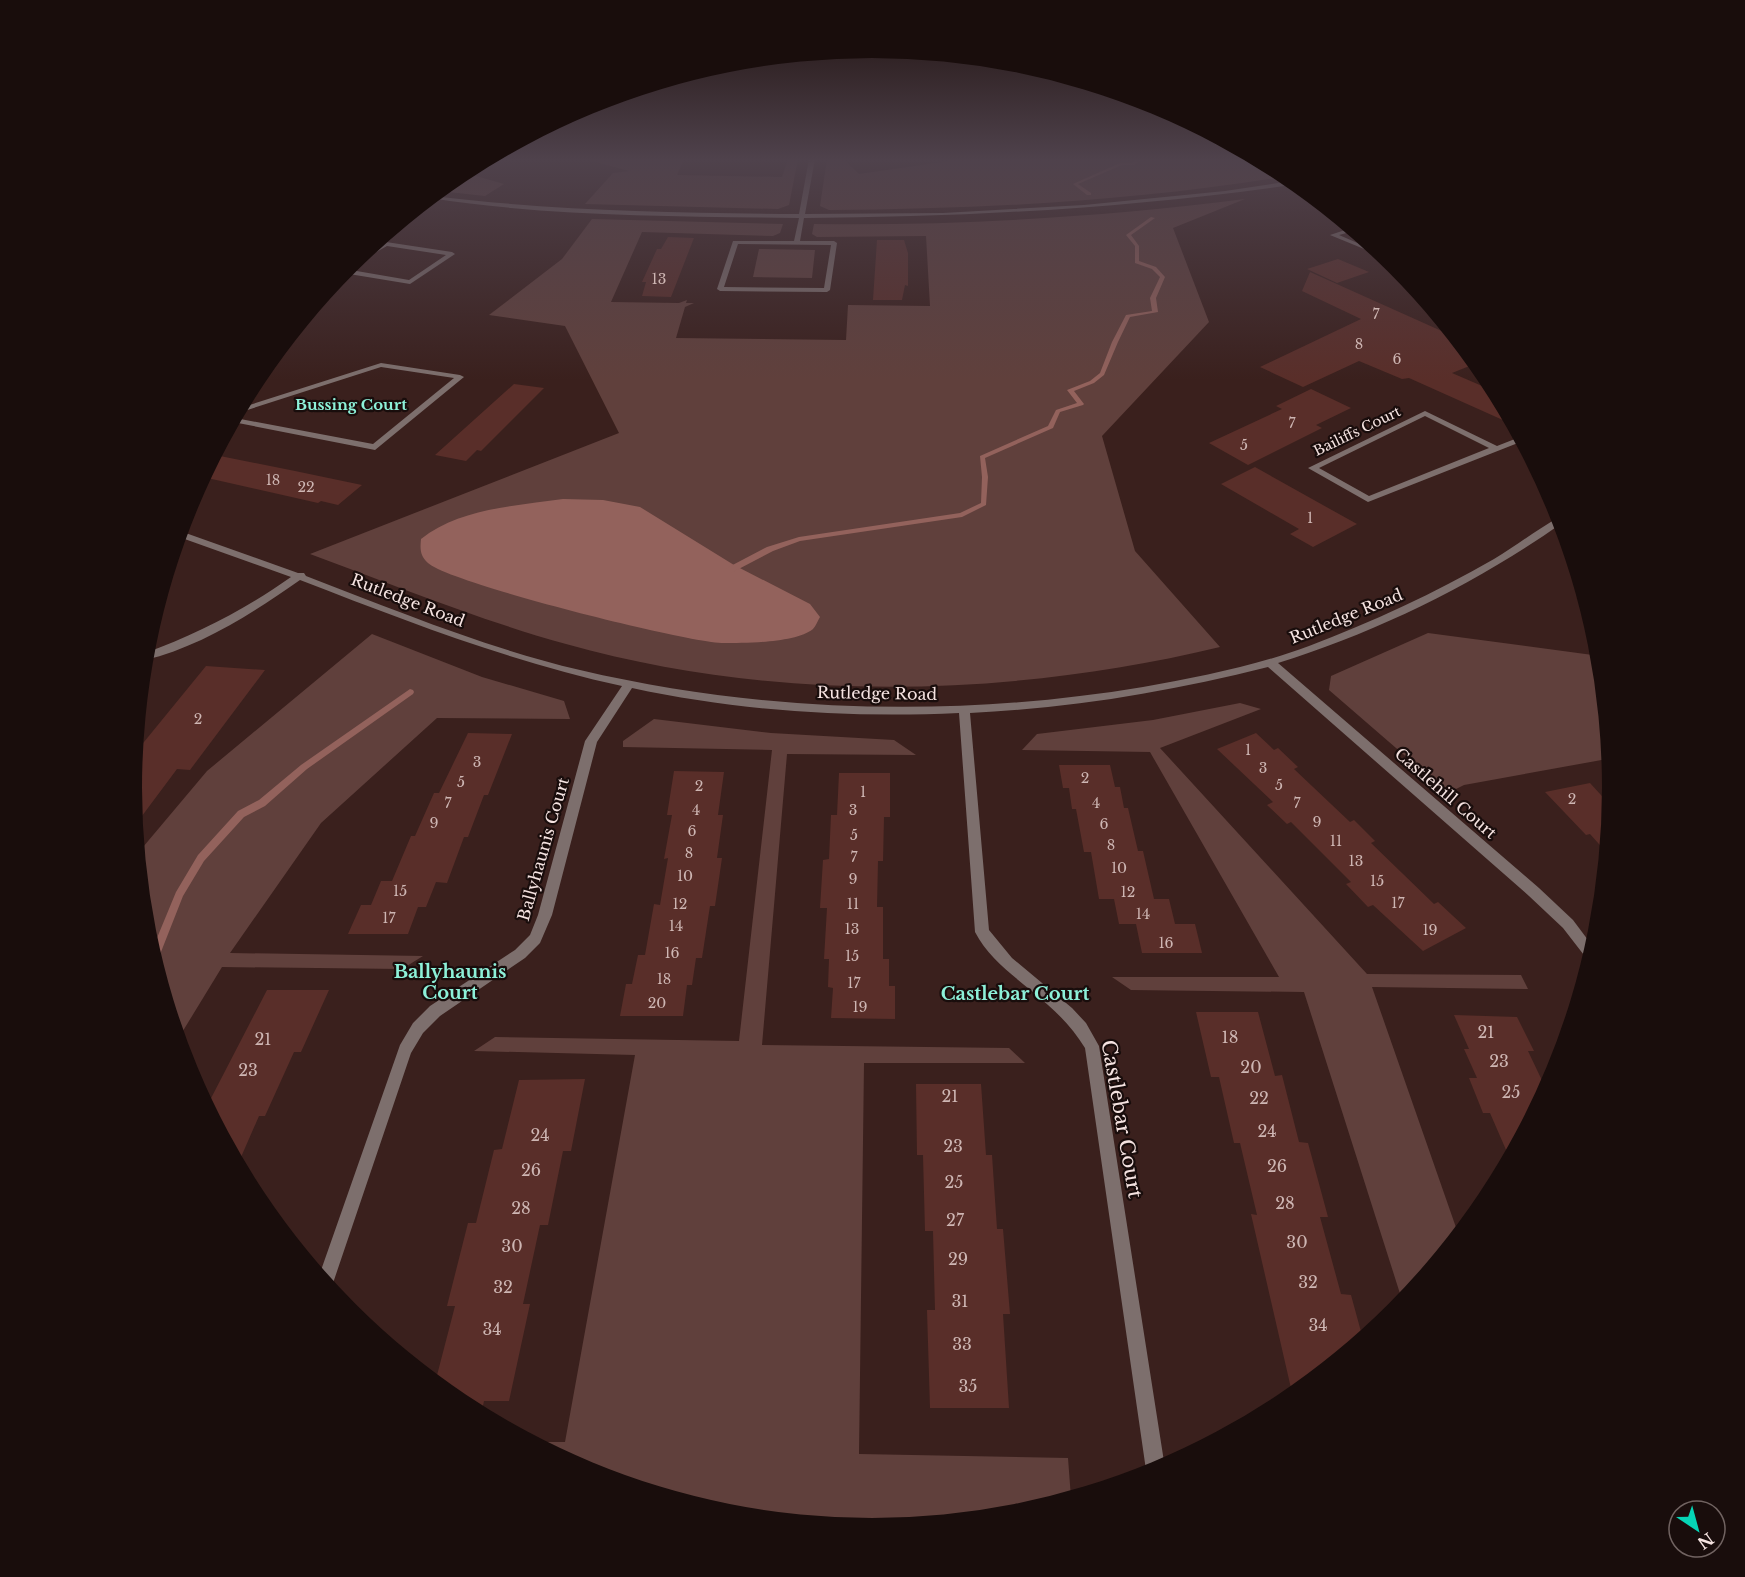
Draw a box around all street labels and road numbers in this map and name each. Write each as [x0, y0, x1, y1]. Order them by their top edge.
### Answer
street label: Bailiffs Court [1310, 402, 1404, 460]
street label: Rutledge Road [348, 569, 468, 631]
street label: Rutledge Road [1286, 584, 1406, 648]
street label: Rutledge Road [817, 682, 938, 704]
street label: Castlehill Court [1391, 743, 1501, 843]
street label: Ballyhaunis Court [513, 775, 573, 923]
street label: Castlebar Court [1096, 1038, 1148, 1200]

